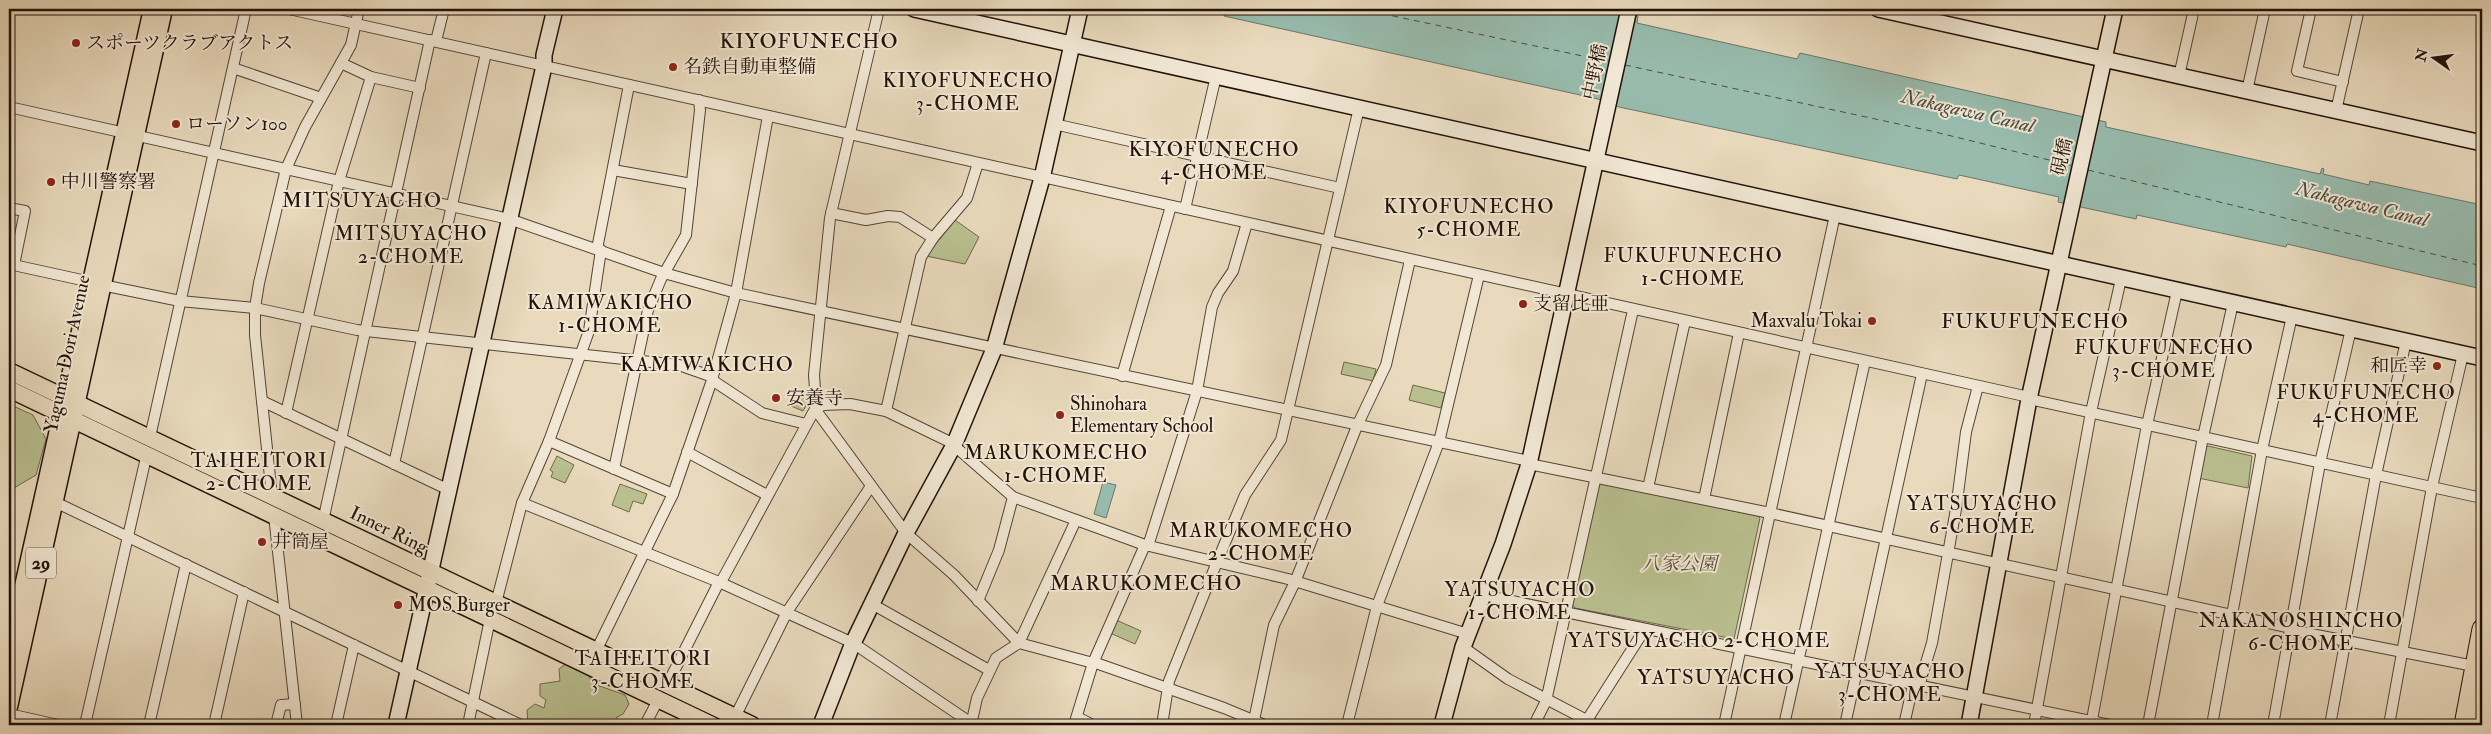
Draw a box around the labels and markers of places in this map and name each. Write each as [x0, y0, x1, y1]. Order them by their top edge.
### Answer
place label: スポーツクラブアクトス [86, 31, 293, 55]
marker: スポーツクラブアクトス [70, 37, 82, 49]
place label: 名鉄自動車整備 [683, 55, 816, 79]
marker: 名鉄自動車整備 [667, 61, 679, 73]
place label: ローソン100 [186, 112, 287, 136]
marker: ローソン100 [170, 118, 182, 130]
place label: 中川警察署 [61, 170, 156, 194]
marker: 中川警察署 [45, 176, 57, 188]
place label: 支留比亜 [1533, 292, 1609, 316]
marker: 支留比亜 [1517, 298, 1529, 310]
place label: Maxvalu Tokai [1750, 309, 1862, 333]
marker: Maxvalu Tokai [1866, 315, 1878, 327]
place label: 和匠幸 [2370, 354, 2427, 378]
marker: 和匠幸 [2431, 360, 2443, 372]
place label: 安養寺 [786, 386, 843, 410]
marker: 安養寺 [770, 392, 782, 404]
place label: Shinohara Elementary School [1070, 392, 1214, 438]
marker: Shinohara Elementary School [1054, 409, 1066, 421]
place label: 井筒屋 [272, 530, 329, 554]
marker: 井筒屋 [256, 536, 268, 548]
place label: MOS Burger [408, 593, 510, 617]
marker: MOS Burger [392, 599, 404, 611]

